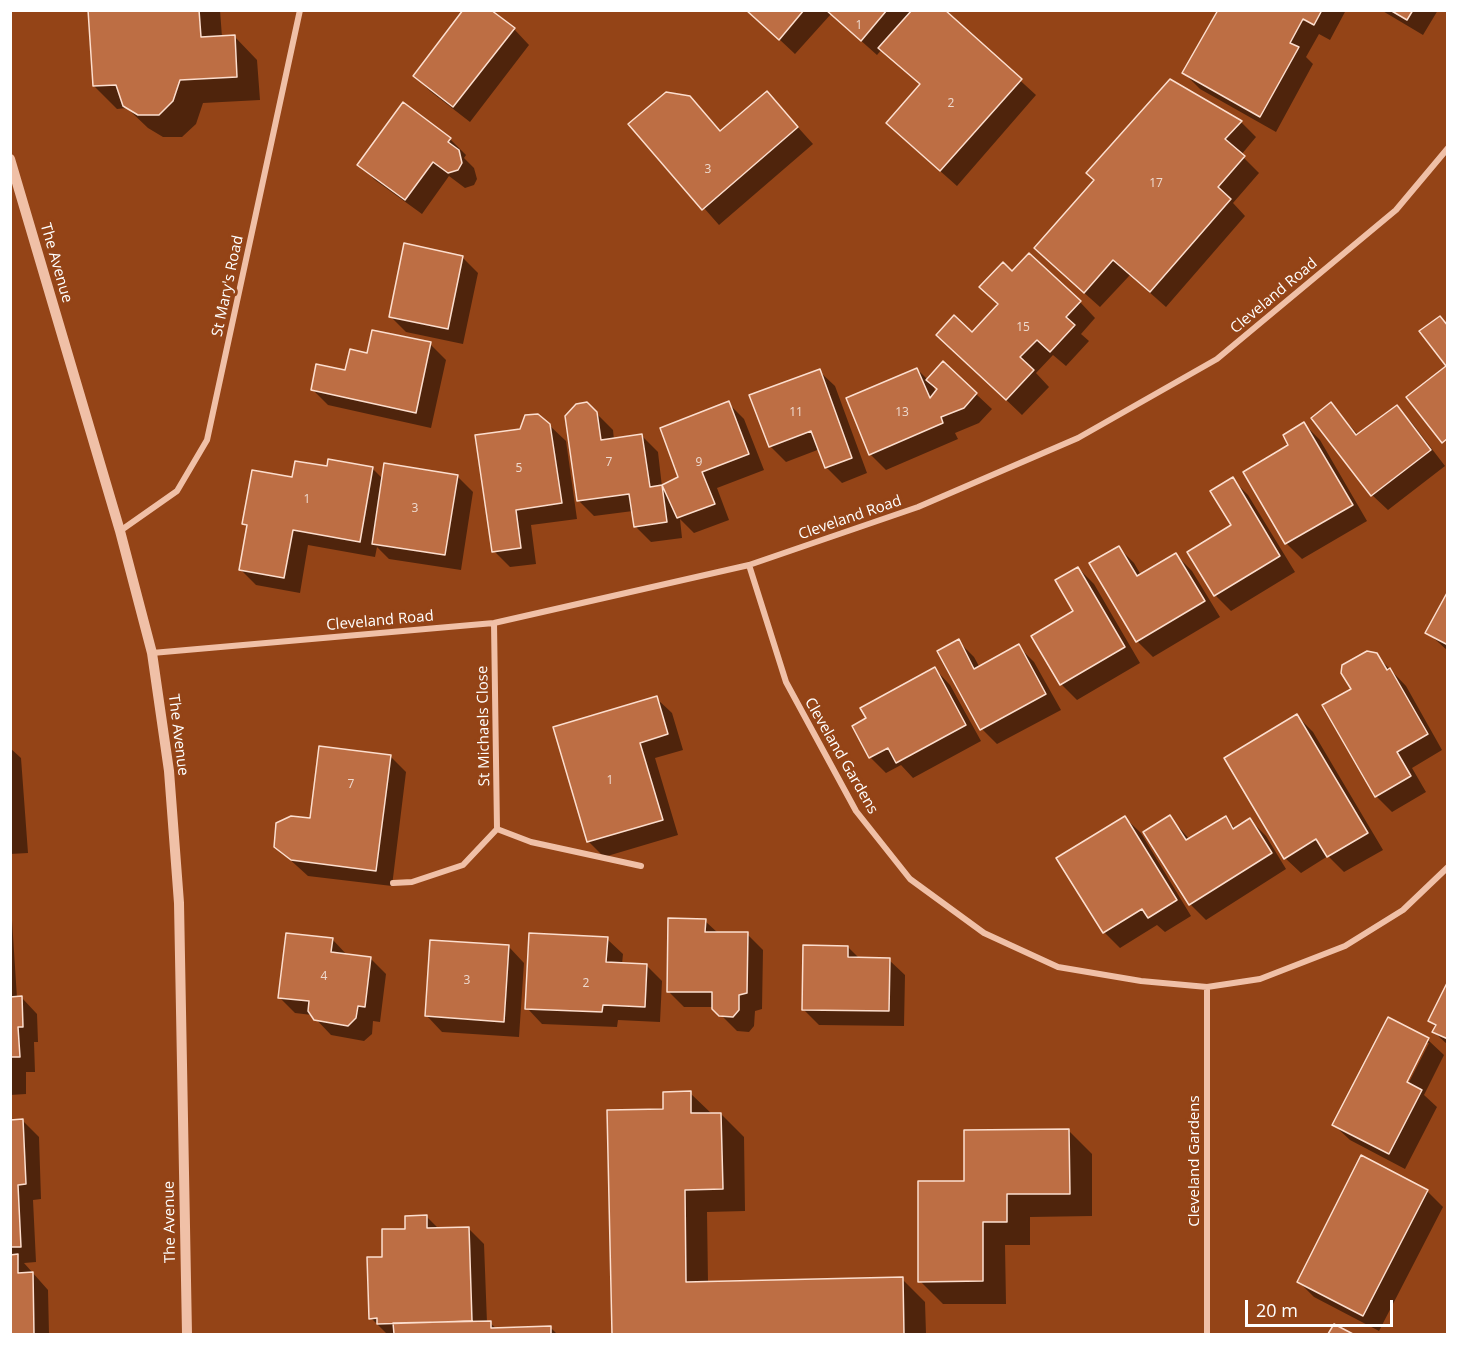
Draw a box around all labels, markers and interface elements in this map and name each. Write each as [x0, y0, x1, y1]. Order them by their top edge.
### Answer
house number: 1 [856, 19, 862, 33]
house number: 2 [948, 97, 954, 111]
house number: 3 [705, 163, 711, 177]
house number: 17 [1149, 177, 1163, 191]
street label: The Avenue [36, 221, 76, 305]
street label: St Mary's Road [208, 234, 248, 338]
street label: Cleveland Road [1227, 254, 1321, 338]
house number: 15 [1016, 321, 1030, 335]
house number: 11 [789, 406, 803, 420]
house number: 13 [895, 406, 909, 420]
house number: 7 [606, 456, 612, 470]
house number: 9 [696, 456, 702, 470]
house number: 5 [516, 462, 522, 476]
street label: Cleveland Road [796, 492, 904, 544]
house number: 1 [304, 493, 310, 507]
house number: 3 [412, 502, 418, 516]
street label: Cleveland Road [326, 607, 434, 635]
street label: St Michaels Close [474, 666, 494, 786]
street label: The Avenue [164, 693, 192, 777]
street label: Cleveland Gardens [800, 695, 882, 817]
house number: 1 [607, 774, 613, 788]
house number: 7 [348, 778, 354, 792]
house number: 4 [321, 970, 327, 984]
house number: 3 [464, 974, 470, 988]
house number: 2 [583, 977, 589, 991]
street label: Cleveland Gardens [1186, 1095, 1204, 1227]
street label: The Avenue [160, 1181, 180, 1263]
scale bar [1248, 1288, 1396, 1326]
text: 20 m [1256, 1298, 1298, 1322]

